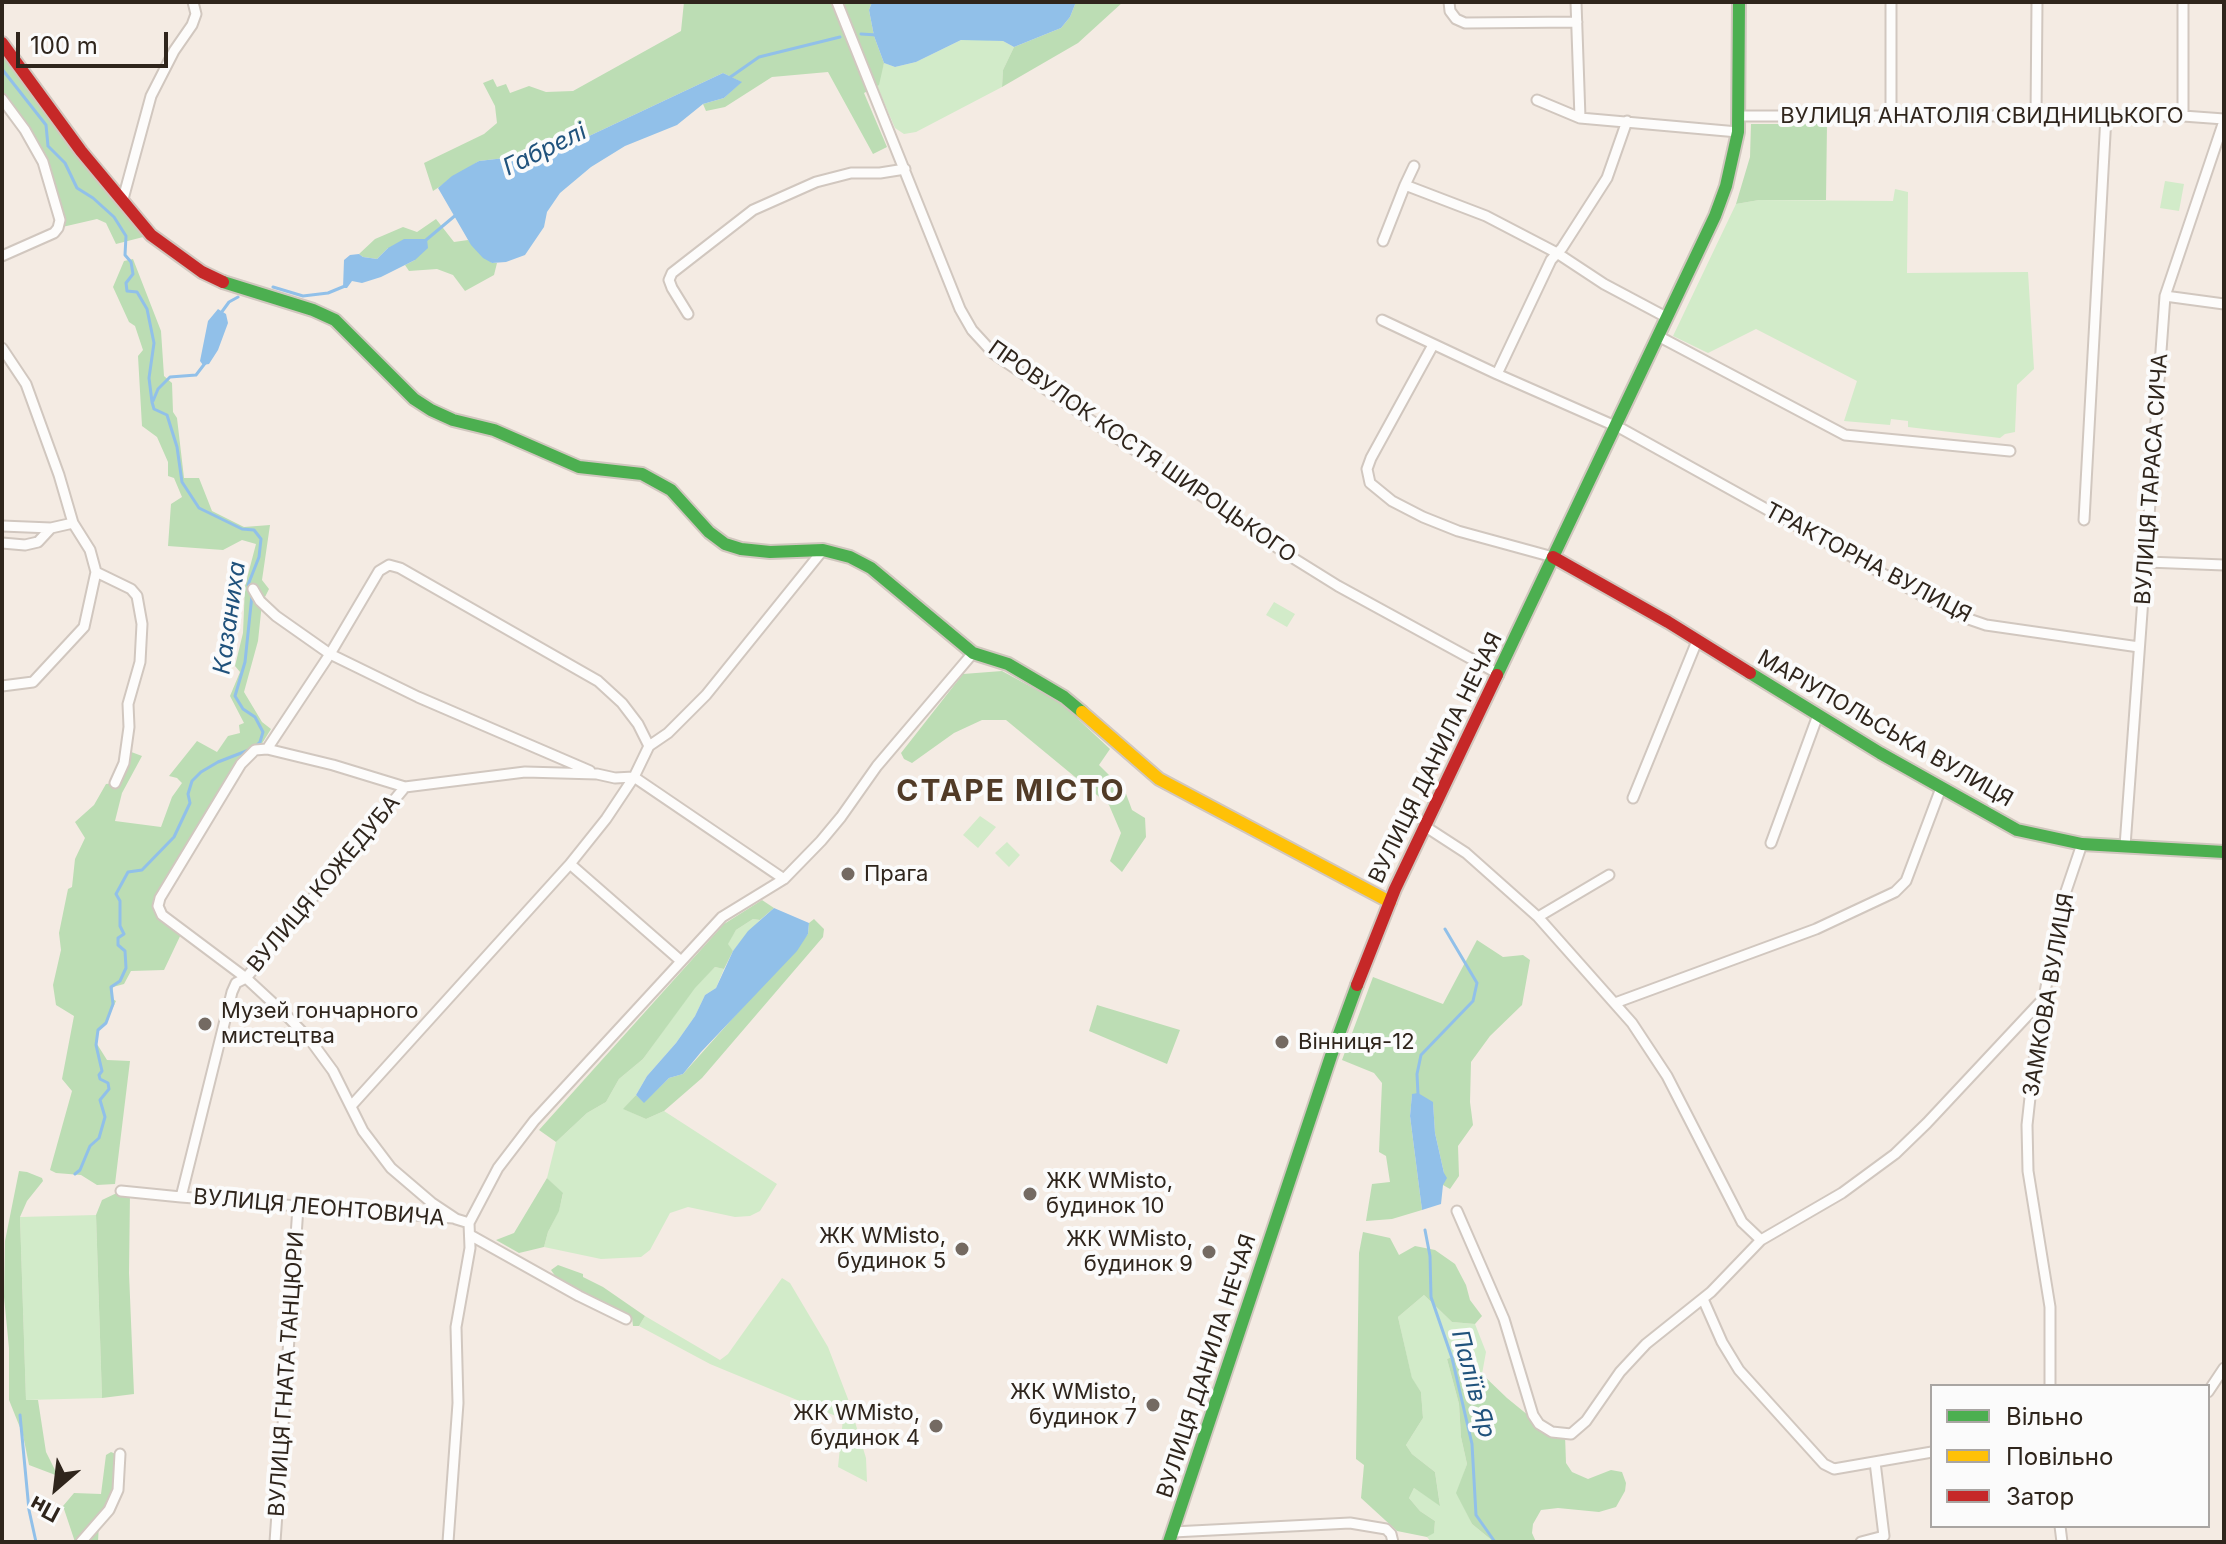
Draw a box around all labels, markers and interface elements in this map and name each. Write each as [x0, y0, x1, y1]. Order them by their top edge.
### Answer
scale bar [20, 16, 172, 66]
text: 100 m [30, 31, 98, 60]
street label: ВУЛИЦЯ АНАТОЛІЯ СВИДНИЦЬКОГО [1780, 103, 2184, 129]
water label: Габрелі [499, 117, 591, 183]
street label: ПРОВУЛОК КОСТЯ ШИРОЦЬКОГО [983, 335, 1301, 569]
street label: ВУЛИЦЯ ТАРАСА СИЧА [2130, 352, 2174, 606]
street label: ТРАКТОРНА ВУЛИЦЯ [1760, 497, 1976, 629]
water label: Казаниха [208, 560, 252, 676]
street label: ВУЛИЦЯ ДАНИЛА НЕЧАЯ [1364, 628, 1508, 888]
street label: МАРІУПОЛЬСЬКА ВУЛИЦЯ [1753, 645, 2017, 813]
district label: СТАРЕ МІСТО [896, 774, 1126, 810]
street label: ВУЛИЦЯ КОЖЕДУБА [242, 790, 406, 978]
place label: Прага [864, 861, 928, 887]
marker: Прага [839, 865, 857, 883]
street label: ЗАМКОВА ВУЛИЦЯ [2018, 891, 2080, 1099]
place label: Музей гончарного мистецтва [221, 998, 418, 1050]
marker: Музей гончарного мистецтва [196, 1015, 214, 1033]
place label: Вінниця-12 [1298, 1029, 1415, 1055]
marker: Вінниця-12 [1273, 1033, 1291, 1051]
place label: ЖК WMisto, будинок 10 [1046, 1168, 1173, 1220]
street label: ВУЛИЦЯ ЛЕОНТОВИЧА [192, 1184, 446, 1232]
marker: ЖК WMisto, будинок 10 [1021, 1185, 1039, 1203]
place label: ЖК WMisto, будинок 5 [819, 1223, 946, 1274]
place label: ЖК WMisto, будинок 9 [1066, 1226, 1193, 1278]
street label: ВУЛИЦЯ ГНАТА ТАНЦЮРИ [264, 1230, 310, 1518]
street label: ВУЛИЦЯ ДАНИЛА НЕЧАЯ [1152, 1231, 1262, 1501]
marker: ЖК WMisto, будинок 5 [953, 1240, 971, 1258]
marker: ЖК WMisto, будинок 9 [1200, 1243, 1218, 1261]
water label: Паліїв Яр [1445, 1327, 1501, 1441]
place label: ЖК WMisto, будинок 7 [1010, 1379, 1137, 1430]
legend [1930, 1384, 2210, 1528]
marker: ЖК WMisto, будинок 7 [1144, 1396, 1162, 1414]
place label: ЖК WMisto, будинок 4 [793, 1400, 920, 1452]
text: Вільно [2006, 1402, 2083, 1431]
marker: ЖК WMisto, будинок 4 [927, 1417, 945, 1435]
text: Повільно [2006, 1442, 2113, 1471]
north arrow [16, 1448, 96, 1528]
text: Затор [2006, 1482, 2074, 1511]
text: Пн [25, 1491, 64, 1528]

